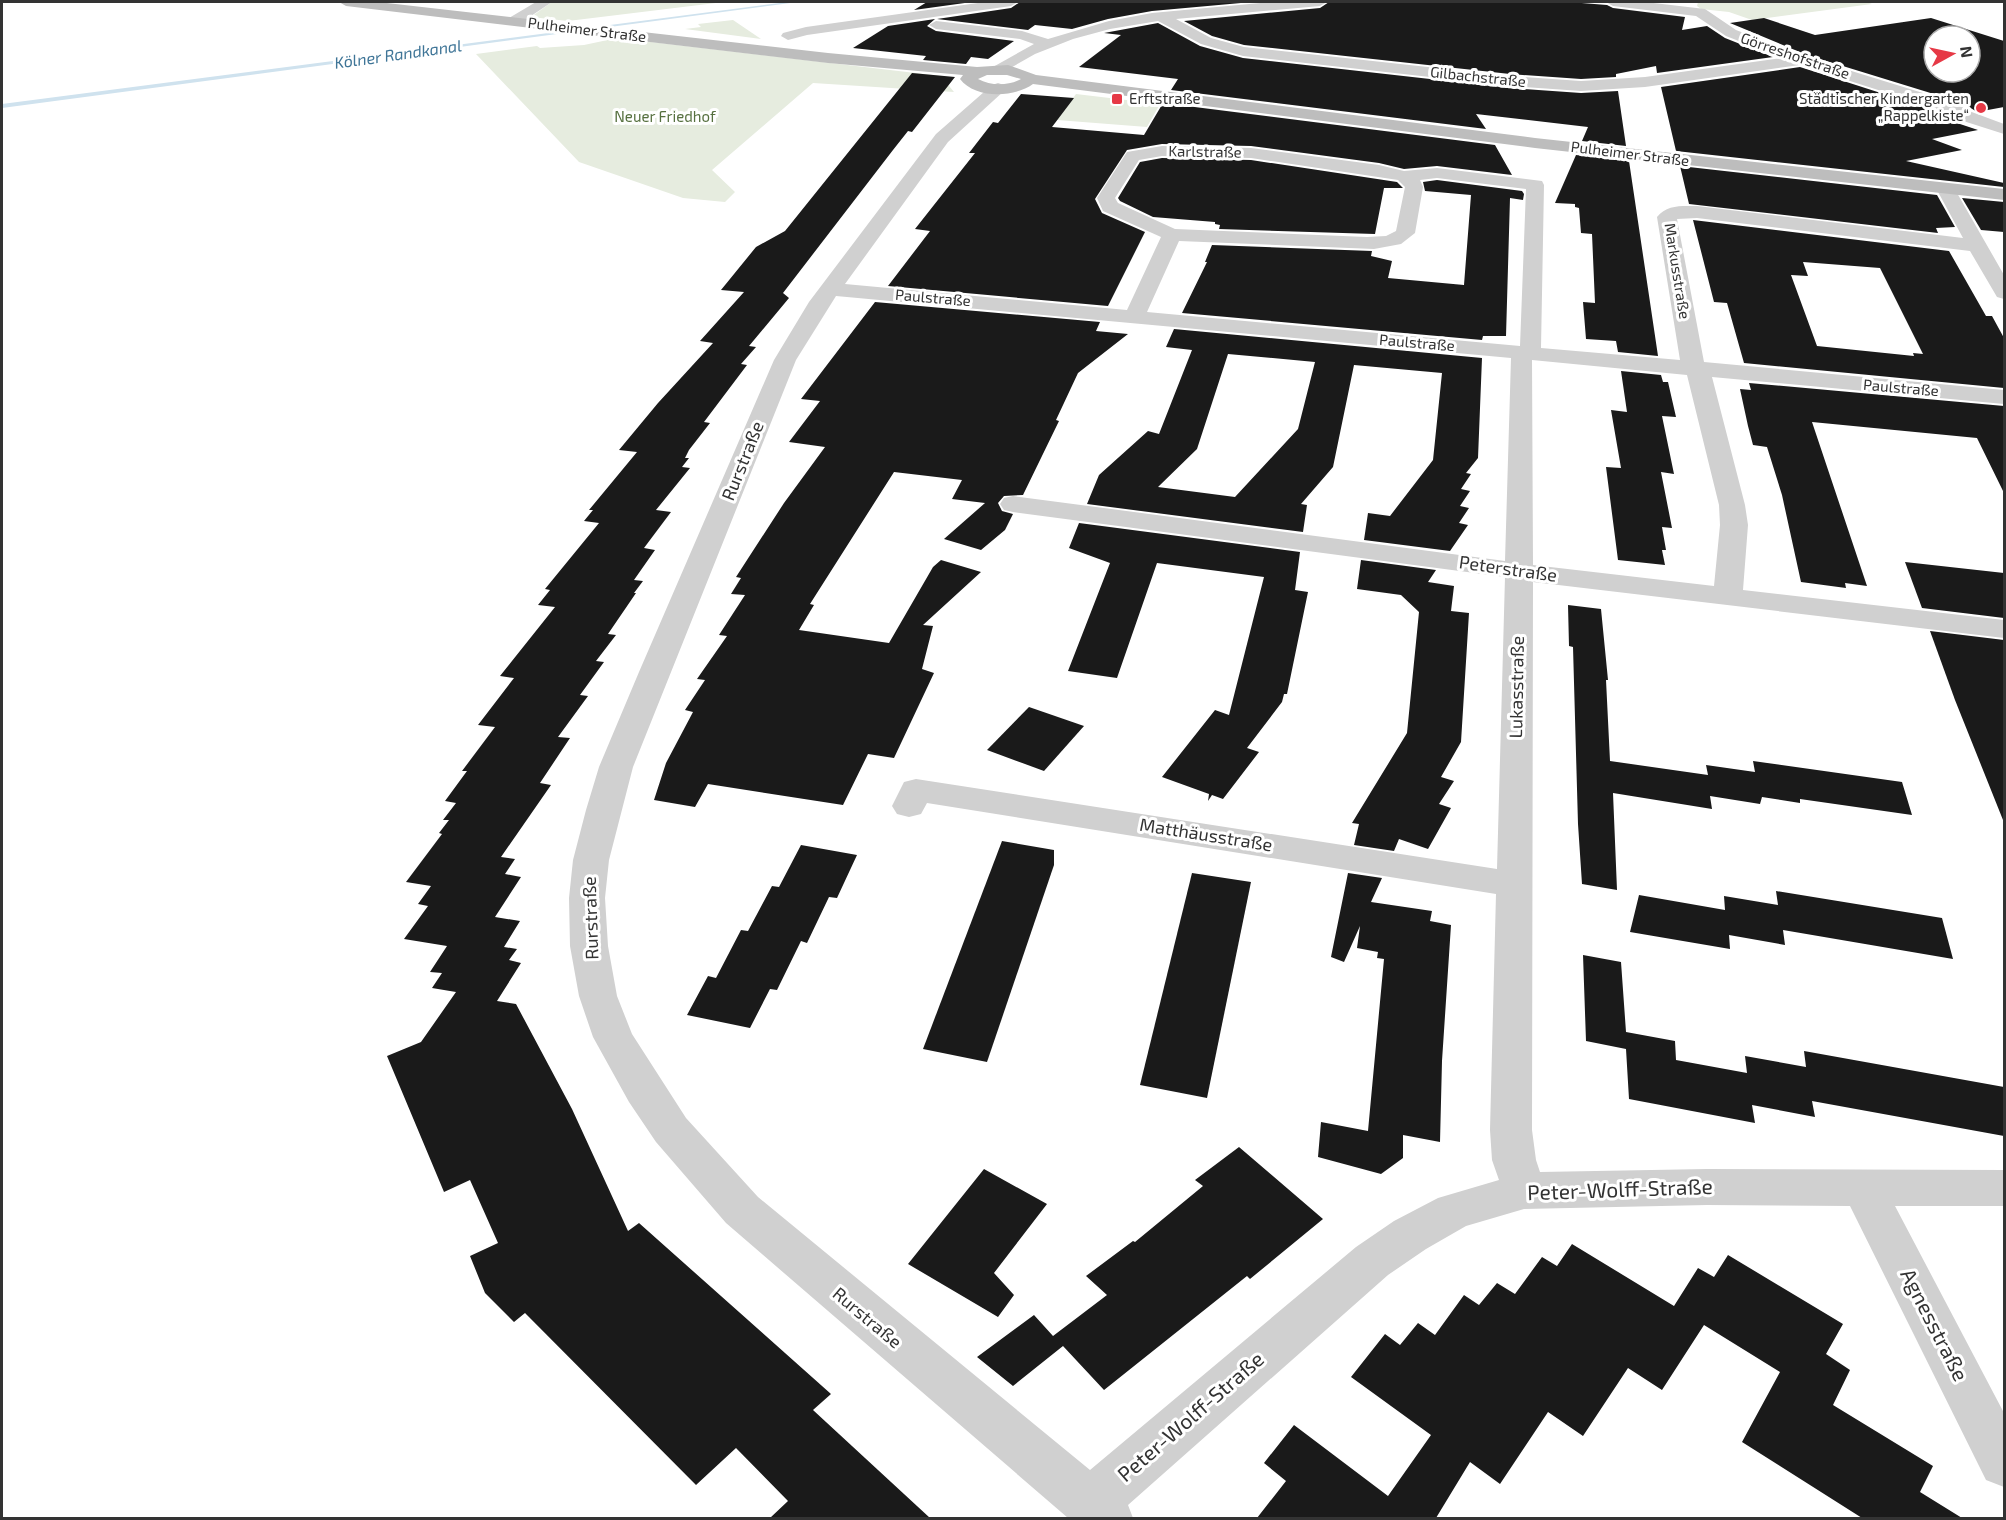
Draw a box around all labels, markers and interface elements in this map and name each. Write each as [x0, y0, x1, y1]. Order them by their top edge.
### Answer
street label: Pulheimer Straße [527, 13, 647, 45]
north arrow [1922, 24, 1982, 84]
street label: Görreshofstraße [1738, 28, 1852, 82]
water label: Kölner Randkanal [333, 35, 463, 72]
text: N [1957, 45, 1978, 59]
street label: Gilbachstraße [1429, 62, 1527, 90]
place label: Erftstraße [1129, 89, 1201, 107]
place label: Städtischer Kindergarten „Rappelkiste“ [1799, 89, 1969, 124]
marker: Erftstraße [1110, 92, 1124, 106]
marker: Städtischer Kindergarten „Rappelkiste“ [1974, 101, 1988, 115]
park label: Neuer Friedhof [614, 107, 716, 125]
street label: Pulheimer Straße [1570, 137, 1690, 169]
street label: Karlstraße [1168, 141, 1242, 161]
street label: Markusstraße [1662, 222, 1694, 320]
street label: Paulstraße [895, 285, 972, 309]
street label: Paulstraße [1379, 330, 1456, 354]
street label: Paulstraße [1863, 375, 1940, 399]
street label: Rurstraße [716, 418, 768, 503]
street label: Peterstraße [1458, 550, 1559, 586]
street label: Lukasstraße [1504, 635, 1528, 738]
street label: Matthäusstraße [1138, 813, 1274, 855]
street label: Rurstraße [578, 876, 602, 960]
street label: Peter-Wolff-Straße [1527, 1173, 1713, 1204]
street label: Agnesstraße [1896, 1264, 1974, 1385]
street label: Rurstraße [829, 1282, 907, 1353]
street label: Peter-Wolff-Straße [1112, 1346, 1268, 1486]

